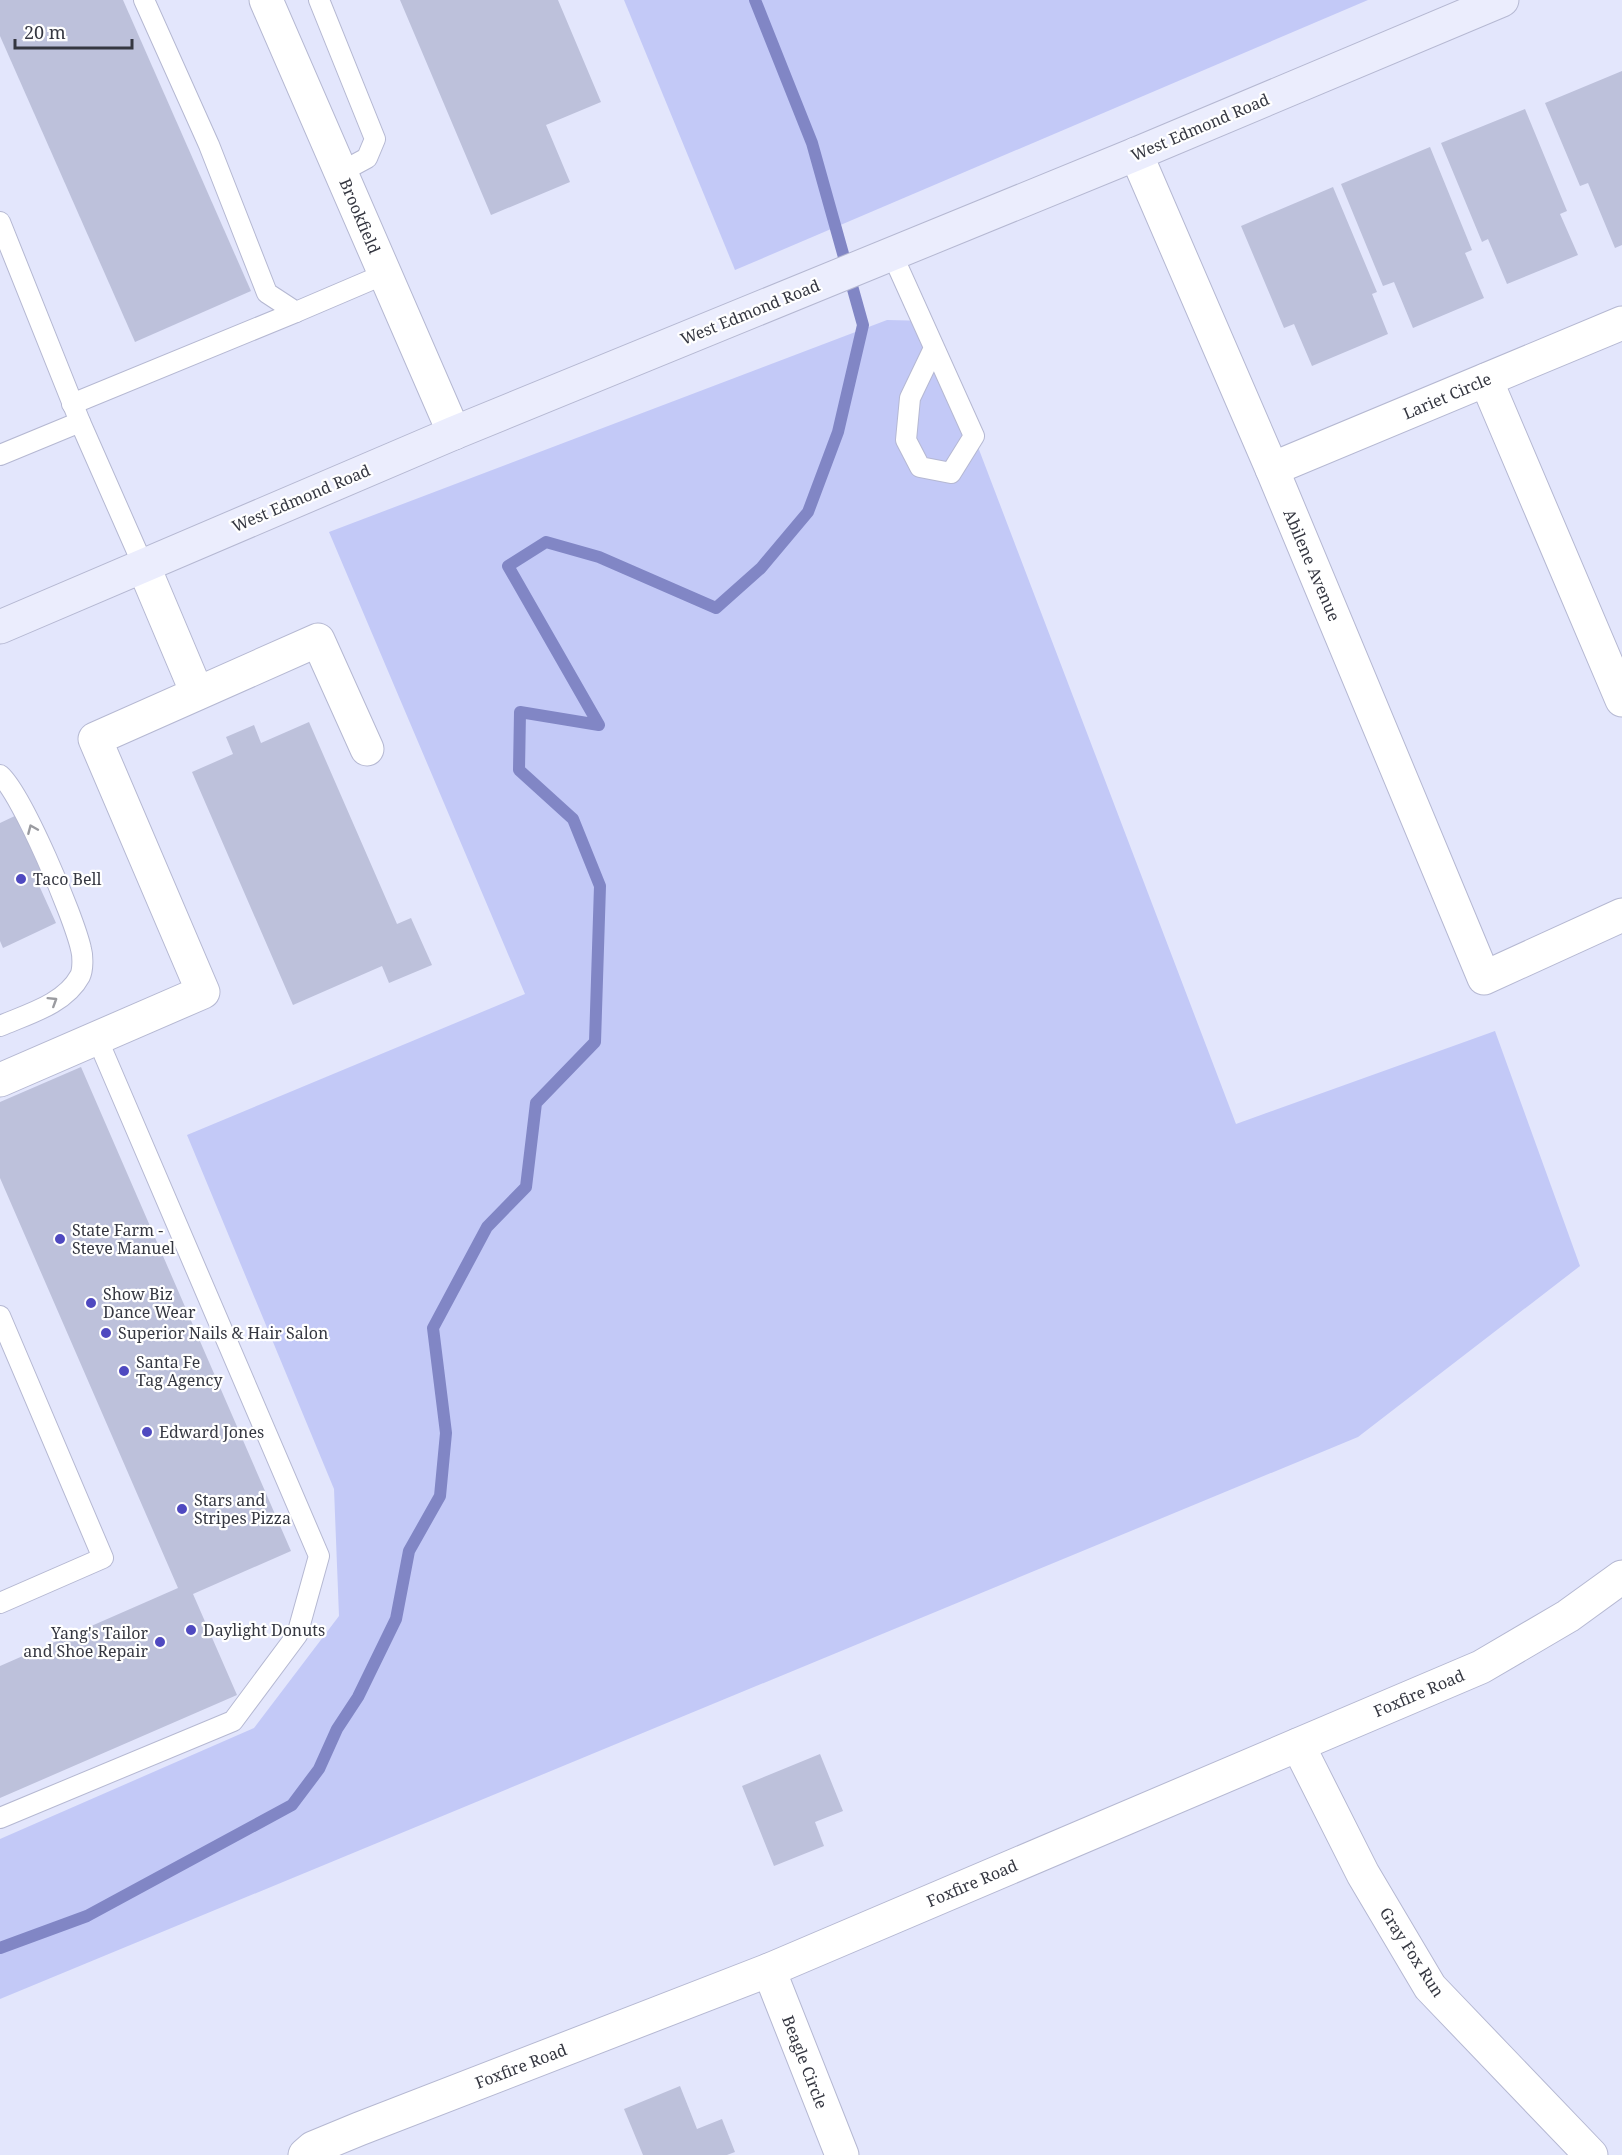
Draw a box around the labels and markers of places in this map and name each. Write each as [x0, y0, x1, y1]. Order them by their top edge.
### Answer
place label: Taco Bell [33, 868, 102, 890]
marker: Taco Bell [14, 872, 28, 886]
place label: State Farm - Steve Manuel [72, 1219, 175, 1259]
marker: State Farm - Steve Manuel [53, 1232, 67, 1246]
place label: Show Biz Dance Wear [103, 1283, 196, 1323]
marker: Show Biz Dance Wear [84, 1296, 98, 1310]
place label: Superior Nails & Hair Salon [118, 1322, 328, 1344]
marker: Superior Nails & Hair Salon [99, 1326, 113, 1340]
place label: Santa Fe Tag Agency [136, 1351, 223, 1391]
marker: Santa Fe Tag Agency [117, 1364, 131, 1378]
place label: Edward Jones [159, 1421, 264, 1443]
marker: Edward Jones [140, 1425, 154, 1439]
place label: Stars and Stripes Pizza [194, 1489, 291, 1529]
marker: Stars and Stripes Pizza [175, 1502, 189, 1516]
place label: Daylight Donuts [203, 1619, 325, 1641]
place label: Yang's Tailor and Shoe Repair [23, 1622, 148, 1662]
marker: Daylight Donuts [184, 1623, 198, 1637]
marker: Yang's Tailor and Shoe Repair [153, 1635, 167, 1649]

